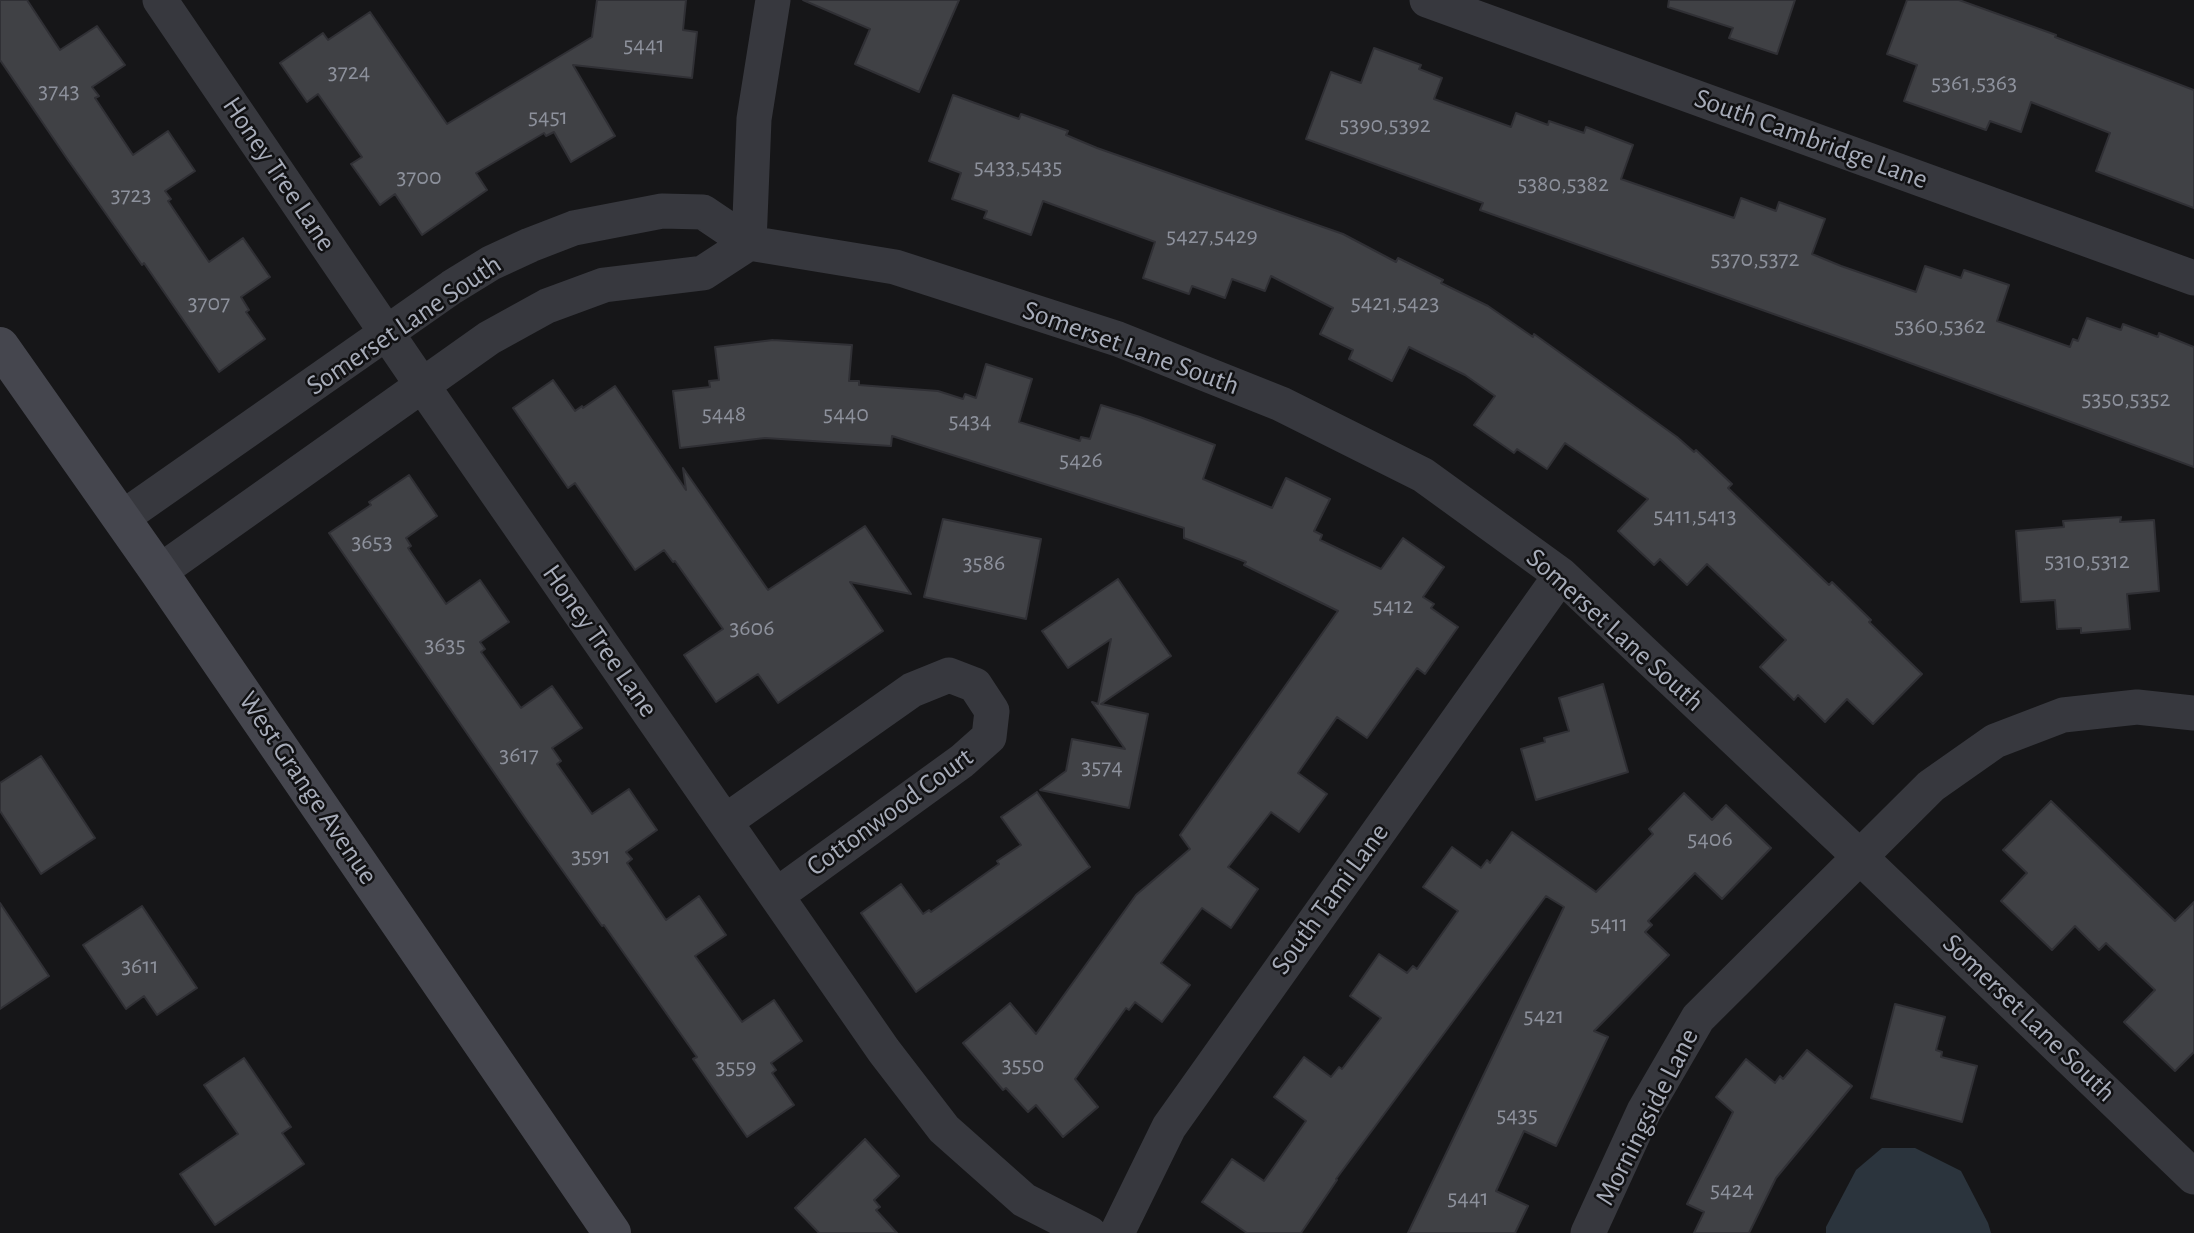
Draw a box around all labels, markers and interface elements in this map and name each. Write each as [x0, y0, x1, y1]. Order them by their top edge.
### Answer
house number: 5441 [623, 31, 665, 59]
house number: 3724 [328, 58, 370, 86]
house number: 5361,5363 [1931, 69, 2017, 97]
house number: 3743 [38, 77, 80, 105]
street label: South Cambridge Lane [1690, 81, 1932, 197]
street label: Honey Tree Lane [215, 90, 343, 258]
house number: 5451 [528, 103, 568, 131]
house number: 5390,5392 [1339, 111, 1431, 139]
house number: 5433,5435 [974, 153, 1062, 181]
house number: 3700 [396, 163, 442, 191]
house number: 5380,5382 [1517, 170, 1609, 198]
house number: 3723 [111, 181, 151, 209]
house number: 5427,5429 [1166, 222, 1258, 250]
house number: 5370,5372 [1711, 245, 1799, 273]
street label: Somerset Lane South [300, 247, 508, 403]
house number: 3707 [188, 289, 230, 317]
house number: 5421,5423 [1351, 289, 1439, 317]
street label: Somerset Lane South [1018, 293, 1244, 403]
house number: 5360,5362 [1894, 312, 1986, 340]
house number: 5350,5352 [2082, 385, 2170, 413]
house number: 5448 [702, 400, 746, 428]
house number: 5440 [823, 400, 869, 428]
house number: 5434 [948, 407, 992, 435]
house number: 5426 [1059, 446, 1103, 474]
house number: 5411,5413 [1653, 502, 1737, 530]
house number: 3653 [351, 528, 393, 556]
street label: Somerset Lane South [1519, 541, 1711, 719]
house number: 5310,5312 [2044, 547, 2130, 575]
house number: 3586 [963, 549, 1005, 577]
street label: Honey Tree Lane [535, 558, 665, 724]
house number: 5412 [1373, 592, 1413, 620]
house number: 3606 [729, 614, 775, 642]
house number: 3635 [424, 631, 466, 659]
street label: West Grange Avenue [231, 685, 385, 891]
street label: Cottonwood Court [800, 740, 980, 884]
house number: 3617 [499, 741, 539, 769]
house number: 3574 [1081, 753, 1123, 781]
street label: South Tami Lane [1264, 817, 1396, 981]
house number: 5406 [1687, 825, 1733, 853]
house number: 3591 [571, 842, 611, 870]
house number: 5411 [1590, 910, 1628, 938]
street label: Somerset Lane South [1935, 927, 2123, 1109]
house number: 3611 [121, 952, 159, 980]
house number: 5421 [1524, 1002, 1564, 1030]
street label: Morningside Lane [1588, 1023, 1706, 1211]
house number: 3550 [1002, 1051, 1044, 1079]
house number: 3559 [715, 1053, 757, 1081]
house number: 5435 [1496, 1101, 1538, 1129]
house number: 5424 [1710, 1176, 1754, 1204]
house number: 5441 [1447, 1184, 1489, 1212]

